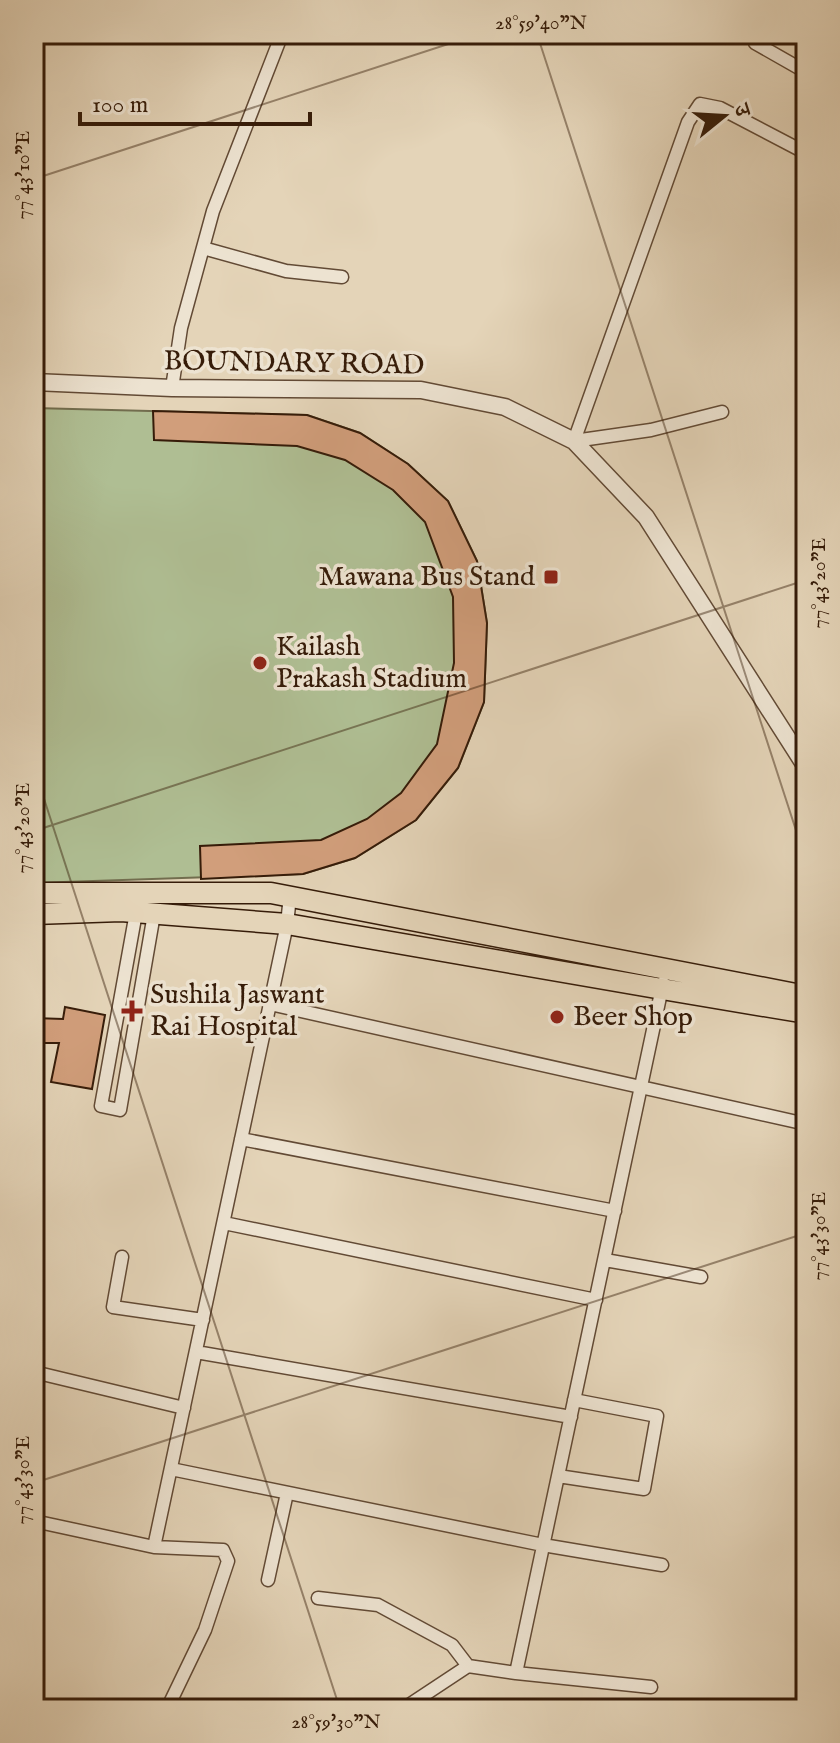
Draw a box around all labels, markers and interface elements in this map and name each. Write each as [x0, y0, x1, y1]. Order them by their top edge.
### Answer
text: 28°59'40"N [495, 11, 587, 36]
scale bar [80, 76, 310, 126]
north arrow [684, 76, 764, 156]
text: 100 m [92, 90, 148, 121]
text: उ [725, 99, 757, 122]
text: 77°43'10"E [11, 130, 36, 219]
street label: BOUNDARY ROAD [163, 344, 425, 384]
text: 77°43'20"E [807, 537, 832, 628]
place label: Mawana Bus Stand [318, 560, 535, 595]
marker: Mawana Bus Stand [542, 568, 560, 586]
place label: Kailash Prakash Stadium [276, 630, 467, 697]
marker: Kailash Prakash Stadium [251, 654, 269, 672]
text: 77°43'20"E [11, 782, 36, 873]
place label: Sushila Jaswant Rai Hospital [150, 978, 325, 1045]
marker: Sushila Jaswant Rai Hospital [121, 1000, 143, 1022]
place label: Beer Shop [573, 1000, 693, 1035]
marker: Beer Shop [548, 1008, 566, 1026]
text: 77°43'30"E [807, 1191, 832, 1280]
text: 77°43'30"E [11, 1435, 36, 1524]
text: 28°59'30"N [291, 1710, 381, 1735]

